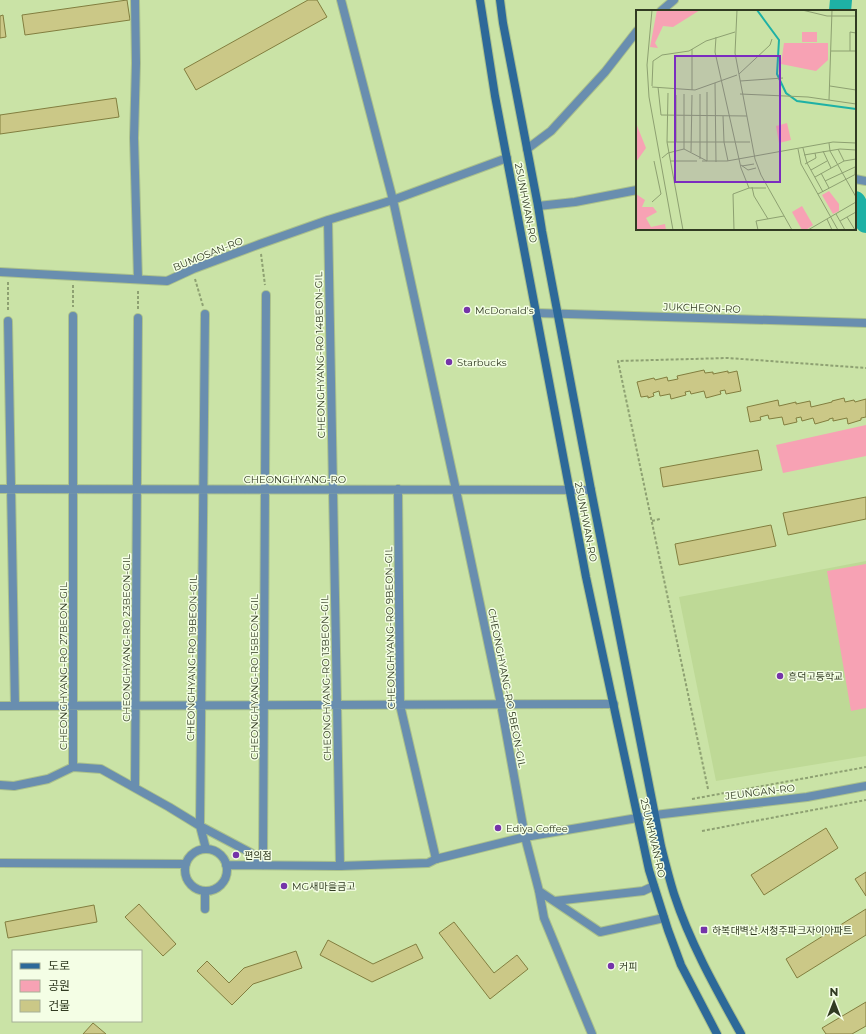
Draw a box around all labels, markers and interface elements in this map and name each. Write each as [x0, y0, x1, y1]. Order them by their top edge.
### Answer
inset map [636, 10, 856, 230]
street label: 2SUNHWAN-RO [512, 162, 540, 244]
street label: BUMOSAN-RO [171, 234, 245, 274]
street label: CHEONGHYANG-RO 14BEON-GIL [312, 272, 328, 438]
street label: JUKCHEON-RO [662, 300, 741, 316]
place label: McDonald's [475, 304, 534, 317]
marker: McDonald's [462, 305, 472, 315]
place label: Starbucks [457, 356, 507, 369]
marker: Starbucks [444, 357, 454, 367]
street label: CHEONGHYANG-RO [244, 473, 346, 486]
street label: 2SUNHWAN-RO [572, 481, 600, 563]
street label: CHEONGHYANG-RO 9BEON-GIL [382, 547, 398, 709]
street label: CHEONGHYANG-RO 23BEON-GIL [120, 554, 133, 722]
street label: CHEONGHYANG-RO 19BEON-GIL [184, 575, 200, 741]
street label: CHEONGHYANG-RO 27BEON-GIL [57, 582, 70, 750]
street label: CHEONGHYANG-RO 15BEON-GIL [248, 594, 261, 760]
street label: CHEONGHYANG-RO 13BEON-GIL [318, 595, 334, 761]
street label: CHEONGHYANG-RO 5BEON-GIL [485, 607, 529, 769]
place label: 흥덕고등학교 [788, 670, 843, 683]
marker: 흥덕고등학교 [775, 671, 785, 681]
street label: JEUNGAN-RO [723, 781, 796, 803]
street label: 2SUNHWAN-RO [638, 797, 668, 879]
place label: Ediya Coffee [506, 822, 568, 835]
marker: Ediya Coffee [493, 823, 503, 833]
place label: 편의점 [244, 849, 272, 862]
marker: 편의점 [231, 850, 241, 860]
place label: MG새마을금고 [292, 880, 355, 893]
marker: MG새마을금고 [279, 881, 289, 891]
place label: 하복대벽산.서청주파크자이아파트 [712, 924, 852, 937]
marker: 하복대벽산.서청주파크자이아파트 [699, 925, 709, 935]
legend [12, 950, 142, 1022]
text: 도로 [48, 958, 70, 973]
place label: 커피 [619, 960, 637, 973]
marker: 커피 [606, 961, 616, 971]
text: 공원 [48, 978, 70, 993]
north arrow [814, 982, 854, 1022]
text: N [830, 985, 838, 999]
text: 건물 [48, 998, 70, 1013]

